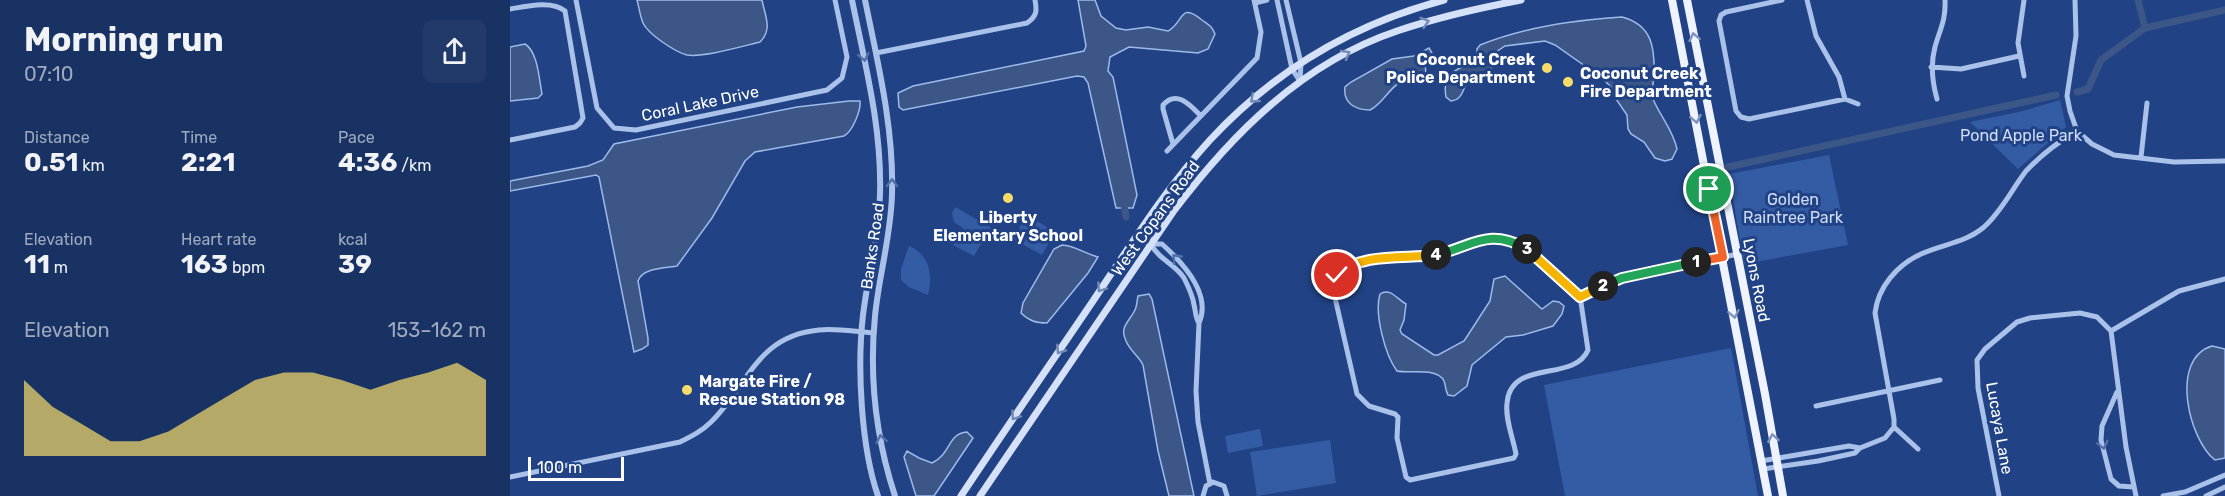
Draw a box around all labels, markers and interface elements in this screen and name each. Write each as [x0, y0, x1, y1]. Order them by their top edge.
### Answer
one-way arrow [1419, 17, 1430, 29]
text: Morning run [24, 20, 224, 59]
button: share [423, 20, 486, 83]
one-way arrow [1688, 32, 1701, 42]
one-way arrow [1340, 50, 1351, 61]
place label: Coconut Creek Police Department [1386, 50, 1536, 87]
one-way arrow [857, 52, 870, 62]
marker: Coconut Creek Police Department [1540, 61, 1554, 75]
text: 07:10 [24, 62, 73, 86]
place label: Coconut Creek Fire Department [1580, 64, 1712, 101]
marker: Coconut Creek Fire Department [1561, 75, 1575, 89]
street label: Coral Lake Drive [640, 82, 761, 125]
one-way arrow [1250, 91, 1261, 102]
one-way arrow [1689, 114, 1702, 124]
park label: Pond Apple Park [1960, 126, 2083, 145]
text: Distance [24, 128, 90, 147]
text: Time [181, 128, 217, 147]
text: Pace [338, 128, 375, 147]
text: 0.51 [24, 147, 78, 178]
text: 2:21 [181, 147, 235, 178]
text: 4:36 [338, 147, 397, 178]
text: km [78, 156, 105, 175]
text: /km [397, 156, 432, 175]
street label: West Copans Road [1107, 157, 1204, 280]
pin [1683, 163, 1734, 214]
icon: arrive [1692, 172, 1725, 205]
one-way arrow [886, 179, 898, 188]
park label: Golden Raintree Park [1743, 190, 1844, 227]
marker: Liberty Elementary School [1001, 191, 1015, 205]
street label: Banks Road [857, 202, 888, 291]
place label: Liberty Elementary School [933, 208, 1083, 245]
text: Elevation [24, 230, 93, 249]
text: Heart rate [181, 230, 256, 249]
text: kcal [338, 230, 367, 249]
pin: 3 [1512, 234, 1542, 264]
street label: Lyons Road [1739, 237, 1774, 324]
text: 3 [1522, 239, 1532, 258]
pin: 4 [1421, 240, 1451, 270]
text: 4 [1431, 245, 1441, 264]
pin: 1 [1681, 247, 1711, 277]
text: 11 [24, 249, 50, 280]
text: 163 [181, 249, 228, 280]
text: 39 [338, 249, 372, 280]
pin [1311, 249, 1362, 300]
text: 1 [1692, 252, 1700, 271]
one-way arrow [1173, 254, 1183, 265]
text: m [50, 258, 68, 277]
text: bpm [228, 258, 265, 277]
icon: check [1320, 258, 1353, 291]
pin: 2 [1588, 271, 1618, 301]
text: 2 [1598, 276, 1608, 295]
one-way arrow [1097, 281, 1108, 292]
one-way arrow [1727, 309, 1740, 319]
text: Elevation [24, 318, 110, 342]
text: 153–162 m [388, 318, 486, 342]
one-way arrow [1056, 343, 1067, 354]
place label: Margate Fire / Rescue Station 98 [699, 372, 845, 409]
street label: Lucaya Lane [1982, 380, 2017, 476]
marker: Margate Fire / Rescue Station 98 [680, 383, 694, 397]
one-way arrow [1012, 410, 1023, 421]
one-way arrow [1767, 434, 1780, 444]
one-way arrow [875, 435, 888, 445]
one-way arrow [2095, 440, 2108, 450]
scale bar [528, 454, 624, 482]
text: 100 m [537, 458, 582, 477]

